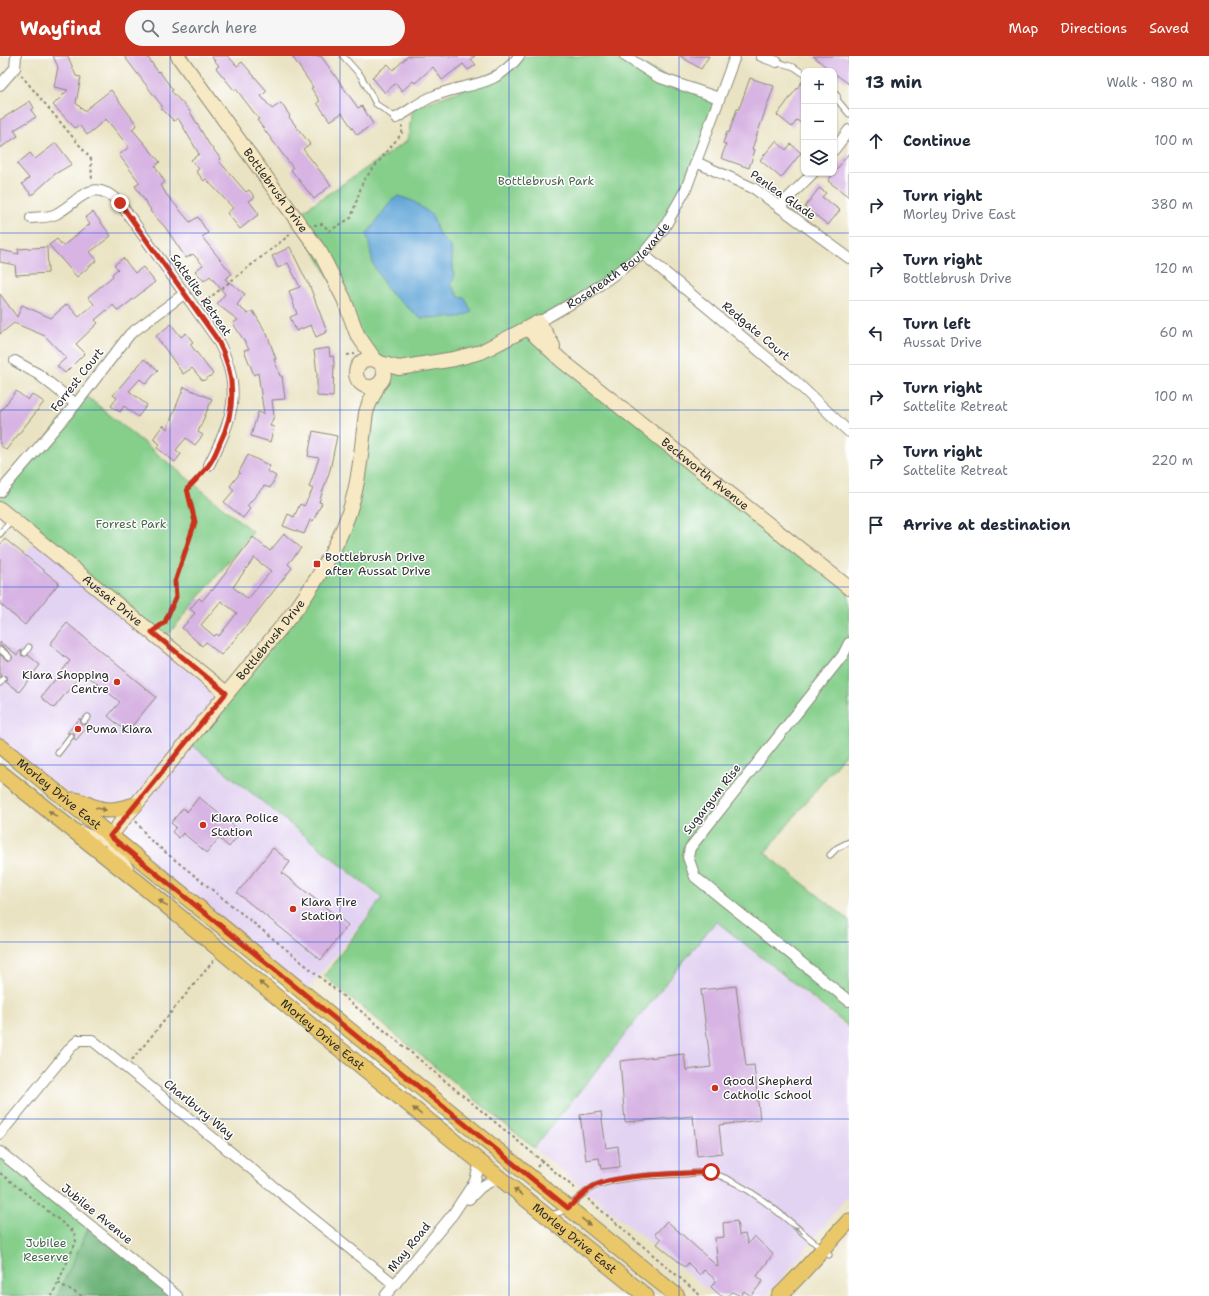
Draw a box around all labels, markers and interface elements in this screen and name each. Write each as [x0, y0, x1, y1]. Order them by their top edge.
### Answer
search box [125, 10, 405, 46]
text: Wayfind [20, 16, 101, 41]
icon: search [139, 17, 161, 39]
text: Search here [171, 18, 257, 38]
text: Map [1009, 19, 1039, 37]
text: Directions [1061, 19, 1127, 37]
text: Saved [1149, 19, 1189, 37]
map controls [801, 68, 837, 176]
button: + [801, 68, 837, 104]
text: 13 min [865, 71, 922, 93]
text: Walk · 980 m [1107, 74, 1193, 91]
button: − [801, 104, 837, 140]
icon: ahead [865, 130, 887, 152]
text: Continue [903, 131, 971, 151]
text: 100 m [1154, 132, 1193, 149]
button: layers [801, 140, 837, 176]
street label: Bottlebrush Drive [239, 145, 311, 236]
street label: Penlea Glade [747, 167, 819, 224]
park label: Bottlebrush Park [498, 173, 594, 189]
text: Turn right [903, 186, 983, 206]
route end [111, 194, 129, 212]
icon: right [865, 194, 887, 216]
text: 380 m [1151, 196, 1193, 213]
text: Morley Drive East [903, 206, 1016, 223]
street label: Roseheath Boulevarde [564, 219, 674, 312]
text: Turn right [903, 250, 983, 270]
street label: Sattelite Retreat [167, 251, 235, 339]
icon: right [865, 258, 887, 280]
text: 120 m [1155, 260, 1193, 277]
text: Bottlebrush Drive [903, 270, 1012, 287]
street label: Redgate Court [719, 298, 793, 364]
text: Turn left [903, 314, 971, 334]
icon: left [865, 322, 887, 344]
text: 60 m [1160, 324, 1193, 341]
text: Aussat Drive [903, 334, 982, 351]
street label: Forrest Court [47, 345, 107, 415]
text: Turn right [903, 378, 983, 398]
icon: right [865, 386, 887, 408]
text: 100 m [1154, 388, 1193, 405]
text: Sattelite Retreat [903, 398, 1008, 415]
street label: Beckworth Avenue [658, 434, 753, 514]
text: Turn right [903, 442, 983, 462]
icon: right [865, 450, 887, 472]
text: 220 m [1151, 452, 1193, 469]
text: Sattelite Retreat [903, 462, 1008, 479]
icon: arrive [865, 514, 887, 536]
text: Arrive at destination [903, 515, 1071, 535]
park label: Forrest Park [95, 516, 167, 532]
place label: Bottlebrush Drive after Aussat Drive [325, 549, 431, 579]
marker: Bottlebrush Drive after Aussat Drive [312, 559, 322, 569]
street label: Aussat Drive [79, 571, 146, 630]
street label: Bottlebrush Drive [233, 596, 309, 684]
place label: Kiara Shopping Centre [22, 667, 109, 697]
marker: Kiara Shopping Centre [112, 677, 122, 687]
place label: Puma Kiara [86, 721, 152, 737]
marker: Puma Kiara [73, 724, 83, 734]
street label: Morley Drive East [13, 755, 105, 833]
street label: Sugargum Rise [679, 760, 745, 838]
one-way arrow [95, 806, 107, 812]
one-way arrow [48, 809, 59, 818]
place label: Kiara Police Station [211, 810, 279, 840]
marker: Kiara Police Station [198, 820, 208, 830]
place label: Kiara Fire Station [301, 894, 357, 924]
one-way arrow [158, 898, 169, 907]
marker: Kiara Fire Station [288, 904, 298, 914]
one-way arrow [258, 981, 268, 990]
street label: Morley Drive East [277, 995, 368, 1074]
place label: Good Shepherd Catholic School [723, 1073, 813, 1103]
street label: Charlbury Way [160, 1076, 238, 1142]
marker: Good Shepherd Catholic School [710, 1083, 720, 1093]
one-way arrow [411, 1106, 422, 1115]
route start [702, 1163, 720, 1181]
street label: Jubilee Avenue [58, 1180, 136, 1248]
one-way arrow [512, 1188, 523, 1197]
street label: Morley Drive East [529, 1199, 620, 1277]
street label: May Road [384, 1218, 434, 1275]
one-way arrow [580, 1218, 591, 1227]
one-way arrow [793, 1226, 804, 1235]
park label: Jubilee Reserve [23, 1235, 69, 1265]

